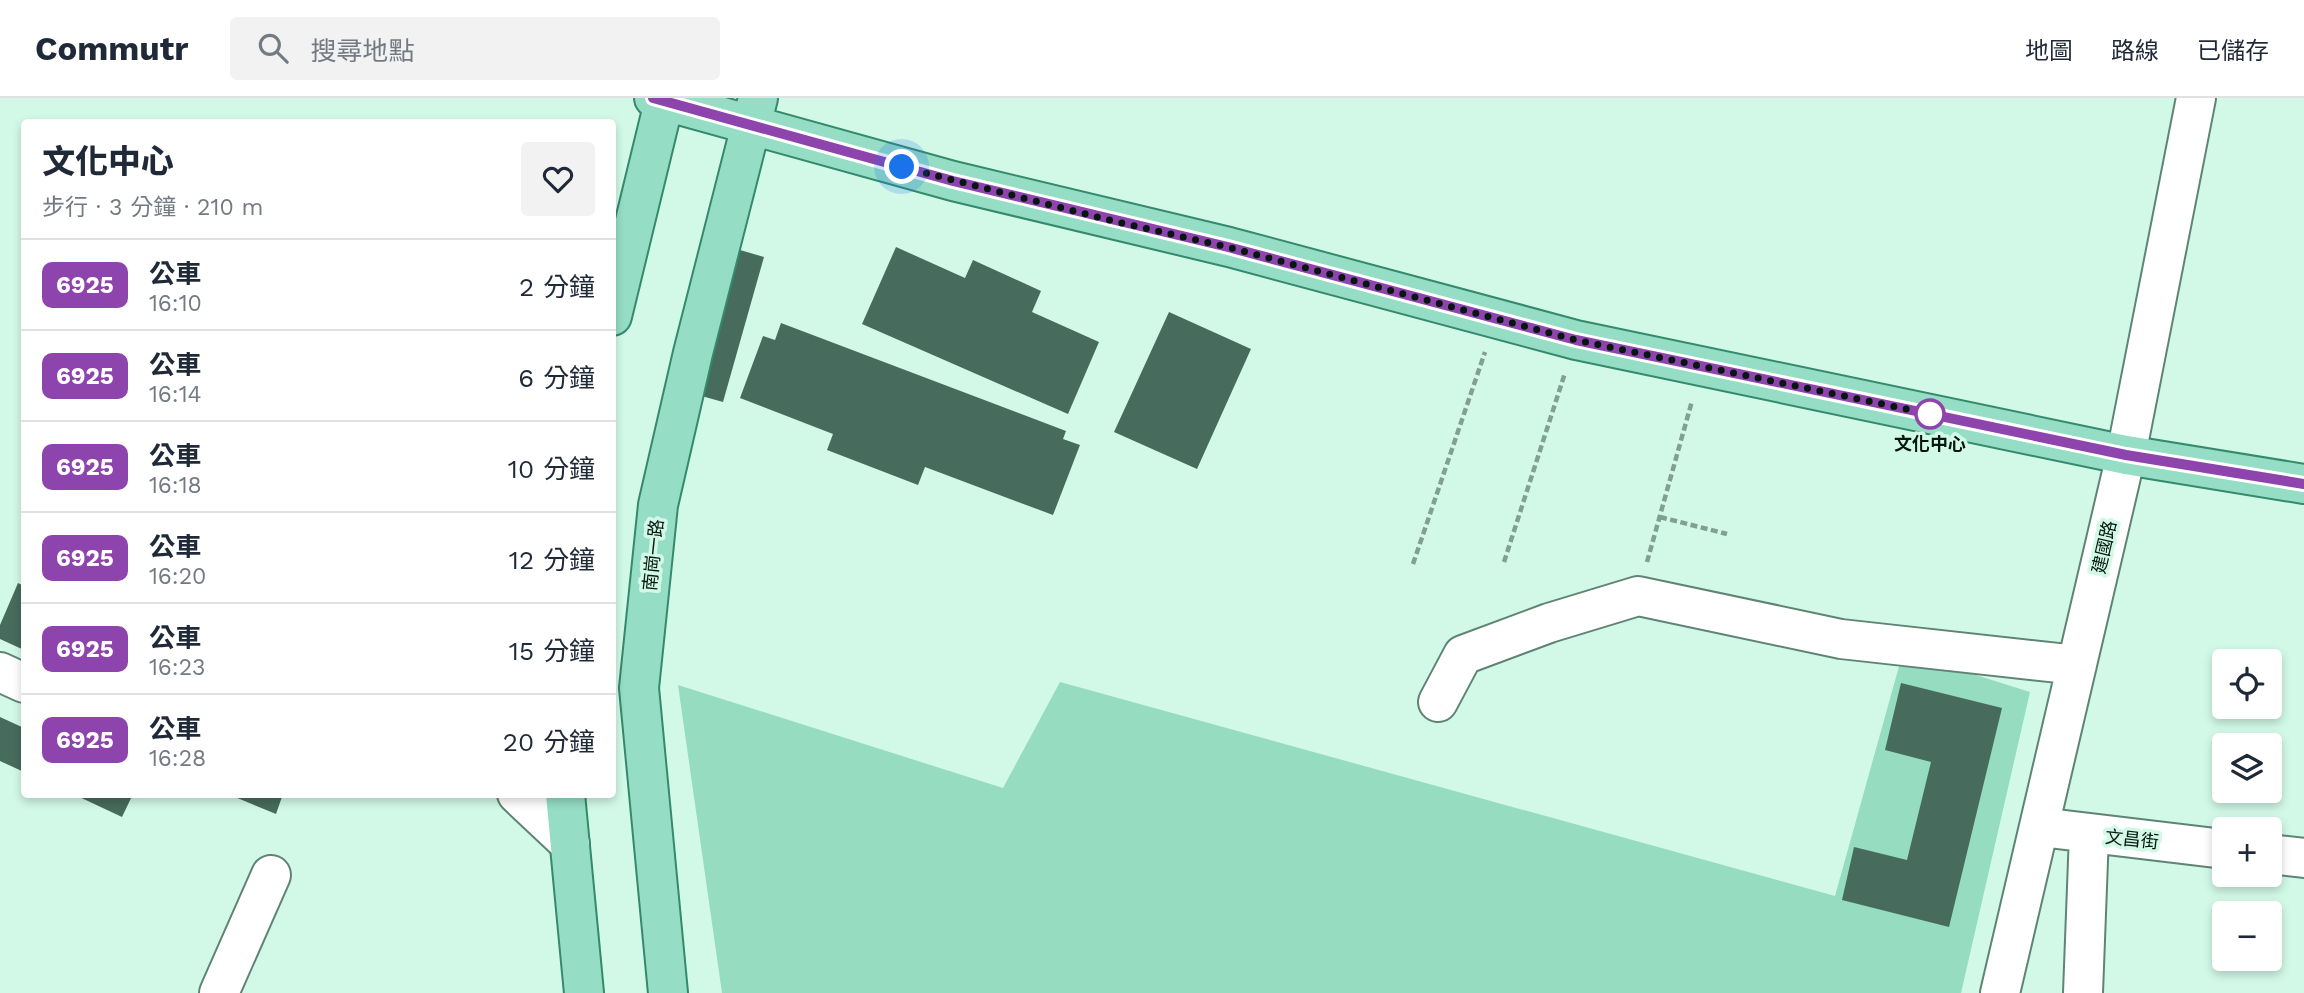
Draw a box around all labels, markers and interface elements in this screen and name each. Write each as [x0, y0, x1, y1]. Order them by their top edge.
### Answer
search box [230, 17, 720, 80]
text: Commutr [35, 29, 188, 68]
icon: search [254, 29, 292, 67]
text: 搜尋地點 [310, 36, 414, 66]
text: 地圖 [2025, 37, 2073, 65]
text: 路線 [2111, 37, 2159, 65]
text: 已儲存 [2197, 37, 2269, 65]
text: 文化中心 [42, 142, 174, 181]
button: heart [521, 142, 595, 216]
your location [884, 149, 919, 184]
text: 步行 · 3 分鐘 · 210 m [42, 194, 263, 221]
text: 公車 [149, 259, 201, 289]
text: 6925 [56, 271, 114, 299]
text: 2 分鐘 [519, 272, 595, 302]
text: 16:10 [149, 290, 202, 317]
text: 公車 [149, 350, 201, 380]
text: 6925 [56, 362, 114, 390]
text: 6 分鐘 [518, 363, 595, 393]
text: 16:14 [149, 381, 202, 408]
marker: 文化中心 [1915, 399, 1945, 429]
place label: 文化中心 [1894, 433, 1966, 454]
text: 公車 [149, 441, 201, 471]
text: 6925 [56, 453, 114, 481]
text: 10 分鐘 [508, 454, 595, 484]
text: 16:18 [149, 472, 202, 499]
street label: 南崗一路 [639, 518, 667, 592]
street label: 建國路 [2088, 518, 2120, 576]
text: 公車 [149, 532, 201, 562]
text: 6925 [56, 544, 114, 572]
text: 12 分鐘 [509, 545, 595, 575]
text: 16:20 [149, 563, 206, 590]
text: 公車 [149, 623, 201, 653]
text: 6925 [56, 635, 114, 663]
text: 15 分鐘 [509, 636, 595, 666]
map controls [2212, 649, 2282, 971]
button: locate [2212, 649, 2282, 719]
text: 16:23 [149, 654, 205, 681]
text: 公車 [149, 714, 201, 744]
text: 6925 [56, 726, 114, 754]
text: 20 分鐘 [503, 727, 595, 757]
button: layers [2212, 733, 2282, 803]
text: 16:28 [149, 745, 206, 772]
button: + [2212, 817, 2282, 887]
street label: 文昌街 [2104, 826, 2160, 852]
button: − [2212, 901, 2282, 971]

